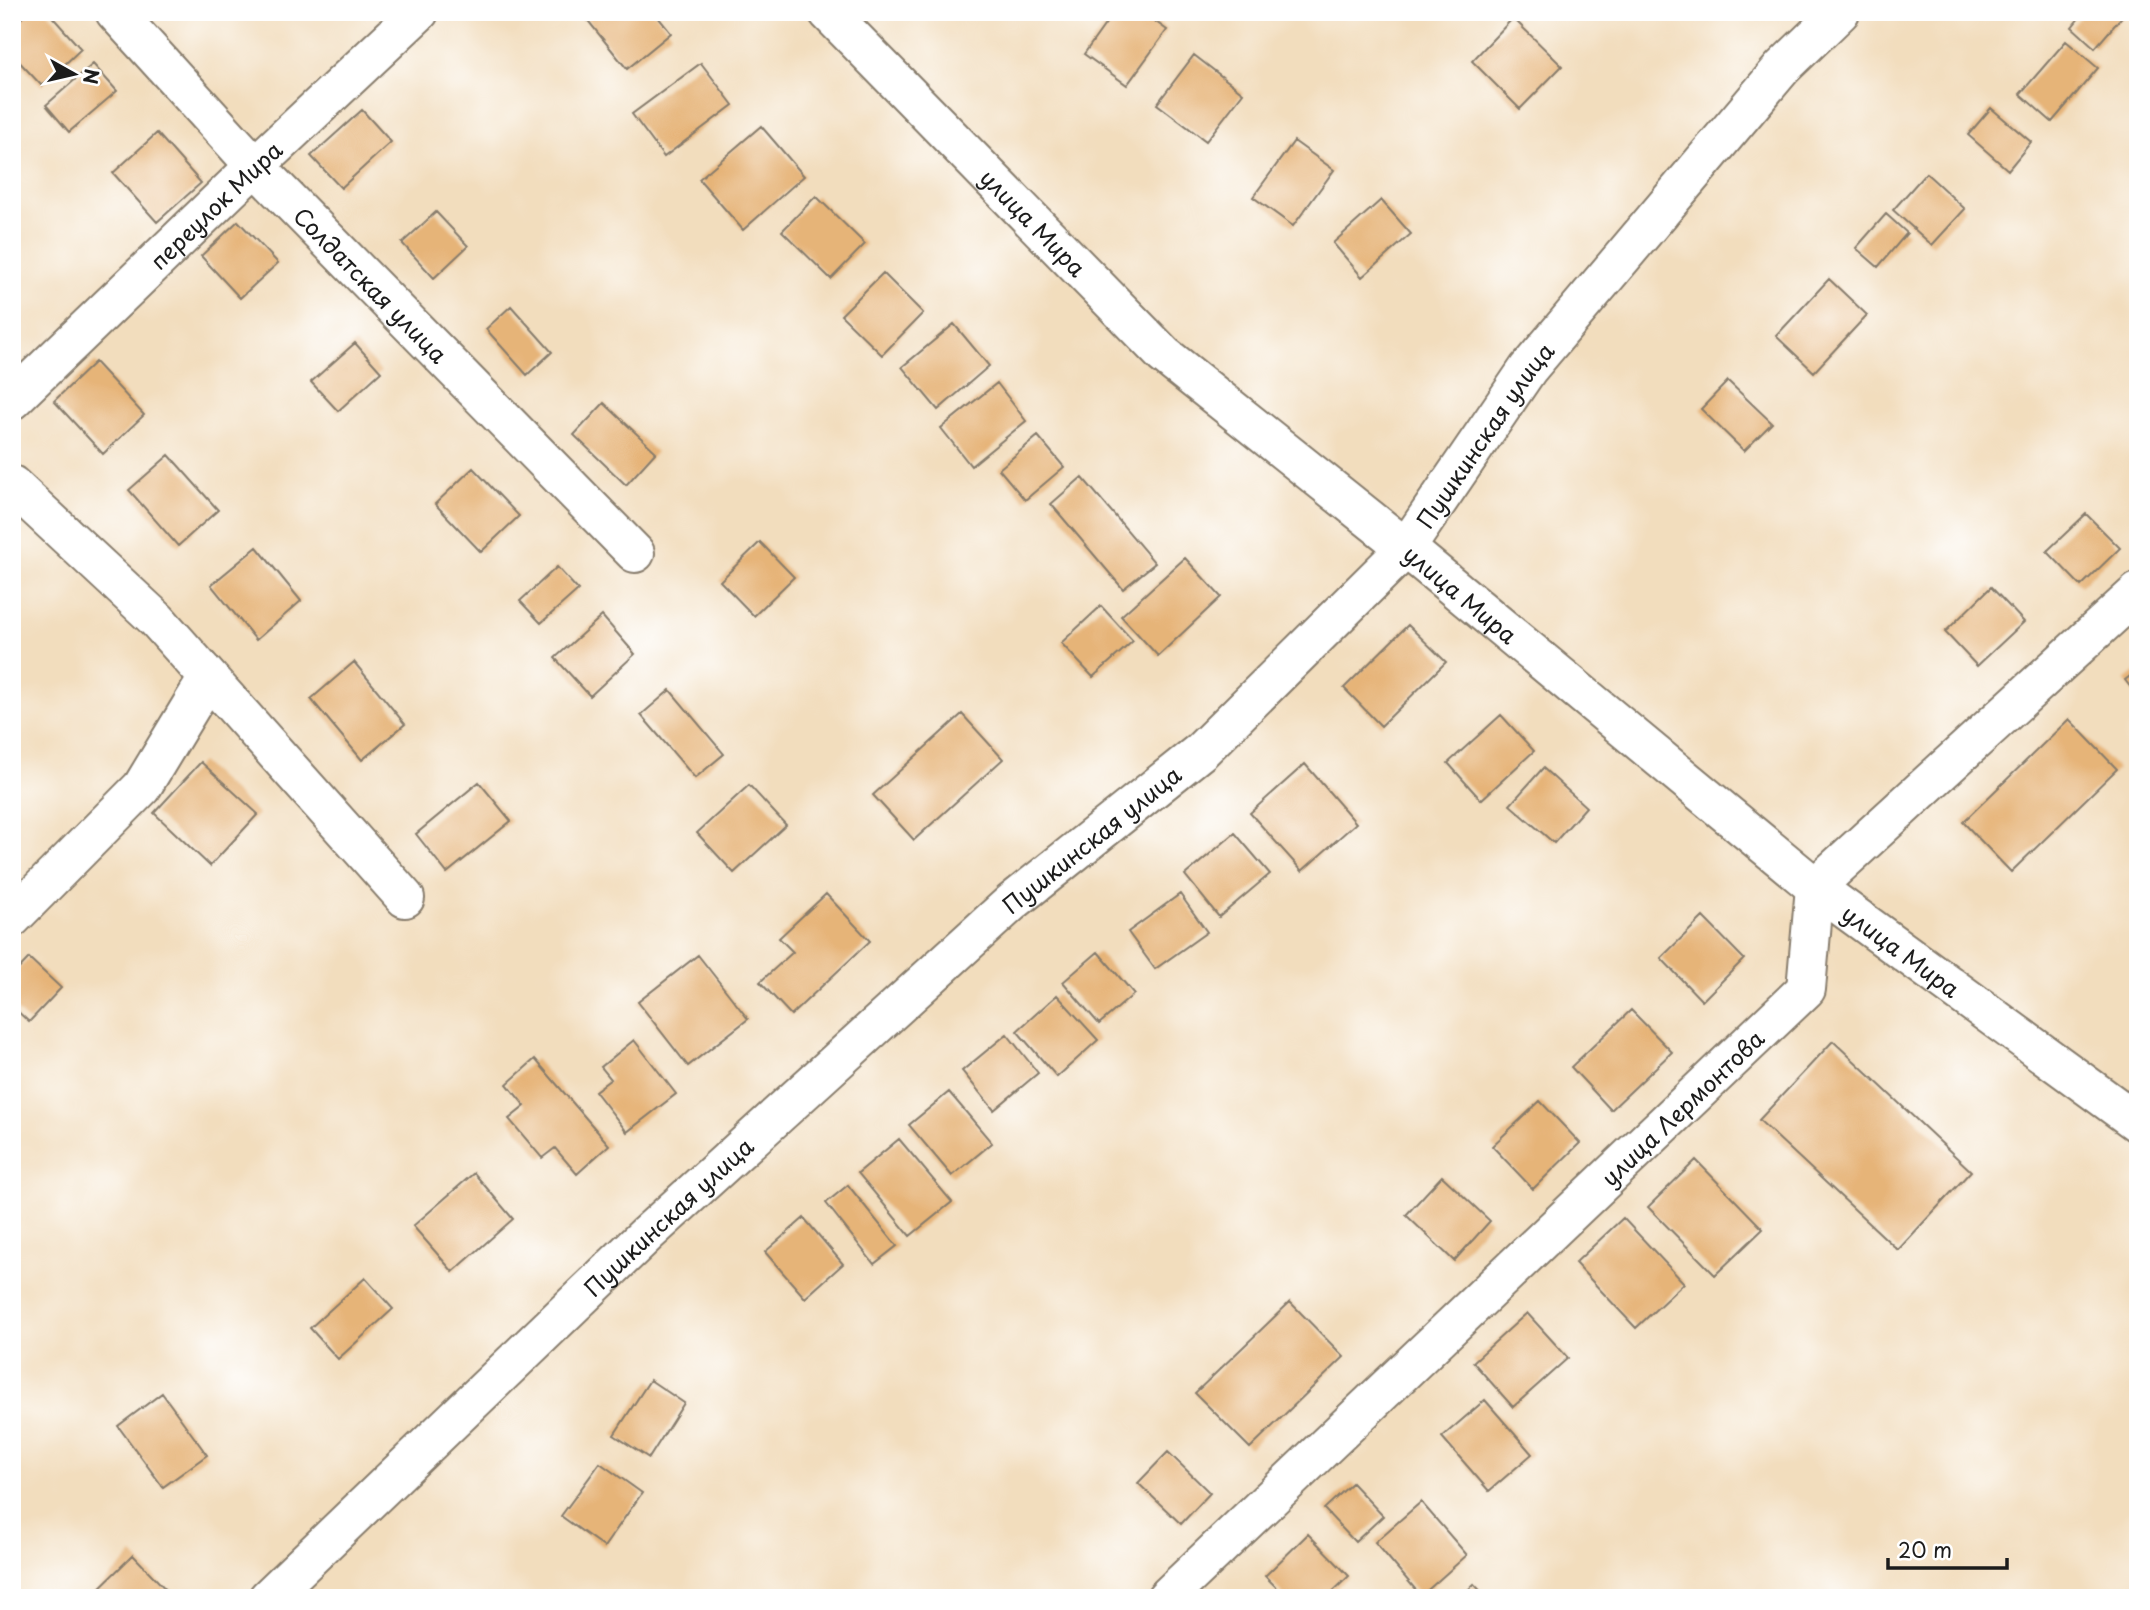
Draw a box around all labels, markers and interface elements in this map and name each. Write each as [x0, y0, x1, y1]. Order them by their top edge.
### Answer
north arrow [38, 38, 108, 108]
text: N [77, 67, 107, 86]
street label: переулок Мира [141, 132, 290, 277]
street label: улица Мира [973, 160, 1095, 284]
street label: Солдатская улица [286, 198, 457, 371]
street label: Пушкинская улица [1407, 333, 1562, 535]
street label: улица Мира [1396, 536, 1526, 652]
street label: Пушкинская улица [994, 756, 1188, 921]
street label: улица Мира [1835, 895, 1968, 1005]
street label: улица Лермонтова [1592, 1020, 1772, 1194]
street label: Пушкинская улица [575, 1128, 761, 1304]
scale bar [1888, 1526, 2007, 1570]
text: 20 m [1898, 1533, 1952, 1565]

